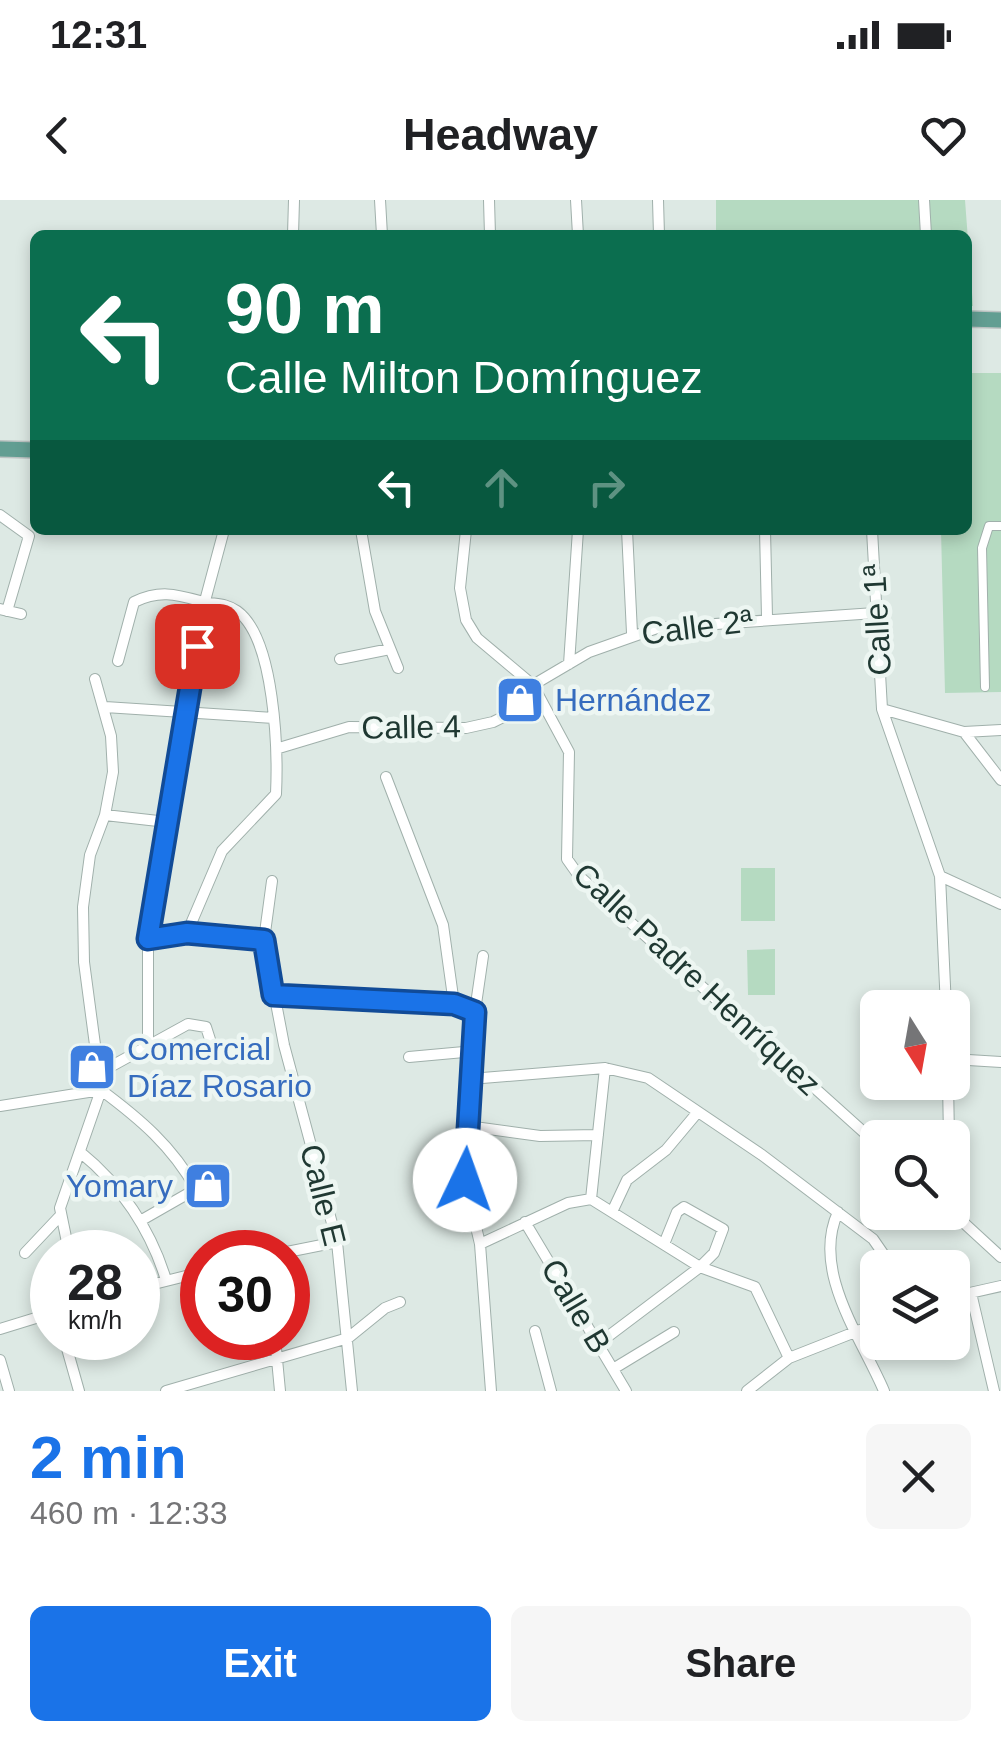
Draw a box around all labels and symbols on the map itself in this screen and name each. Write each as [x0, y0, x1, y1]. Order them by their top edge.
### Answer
street label: Calle 1ª [856, 563, 898, 677]
street label: Calle 2ª [639, 602, 755, 652]
pin [155, 604, 240, 689]
shop icon: Hernández [494, 674, 546, 726]
place label: Hernández [555, 682, 712, 718]
street label: Calle 4 [361, 708, 461, 746]
street label: Calle Padre Henríquez [566, 855, 828, 1103]
north arrow [860, 990, 970, 1100]
place label: Comercial Díaz Rosario [127, 1031, 312, 1104]
shop icon: Comercial Díaz Rosario [66, 1041, 118, 1093]
position arrow [413, 1128, 517, 1232]
street label: Calle E [293, 1141, 353, 1249]
shop icon: Yomary [182, 1160, 234, 1212]
place label: Yomary [66, 1168, 173, 1204]
speed limit sign: 30 [180, 1230, 310, 1360]
street label: Calle B [534, 1253, 618, 1359]

